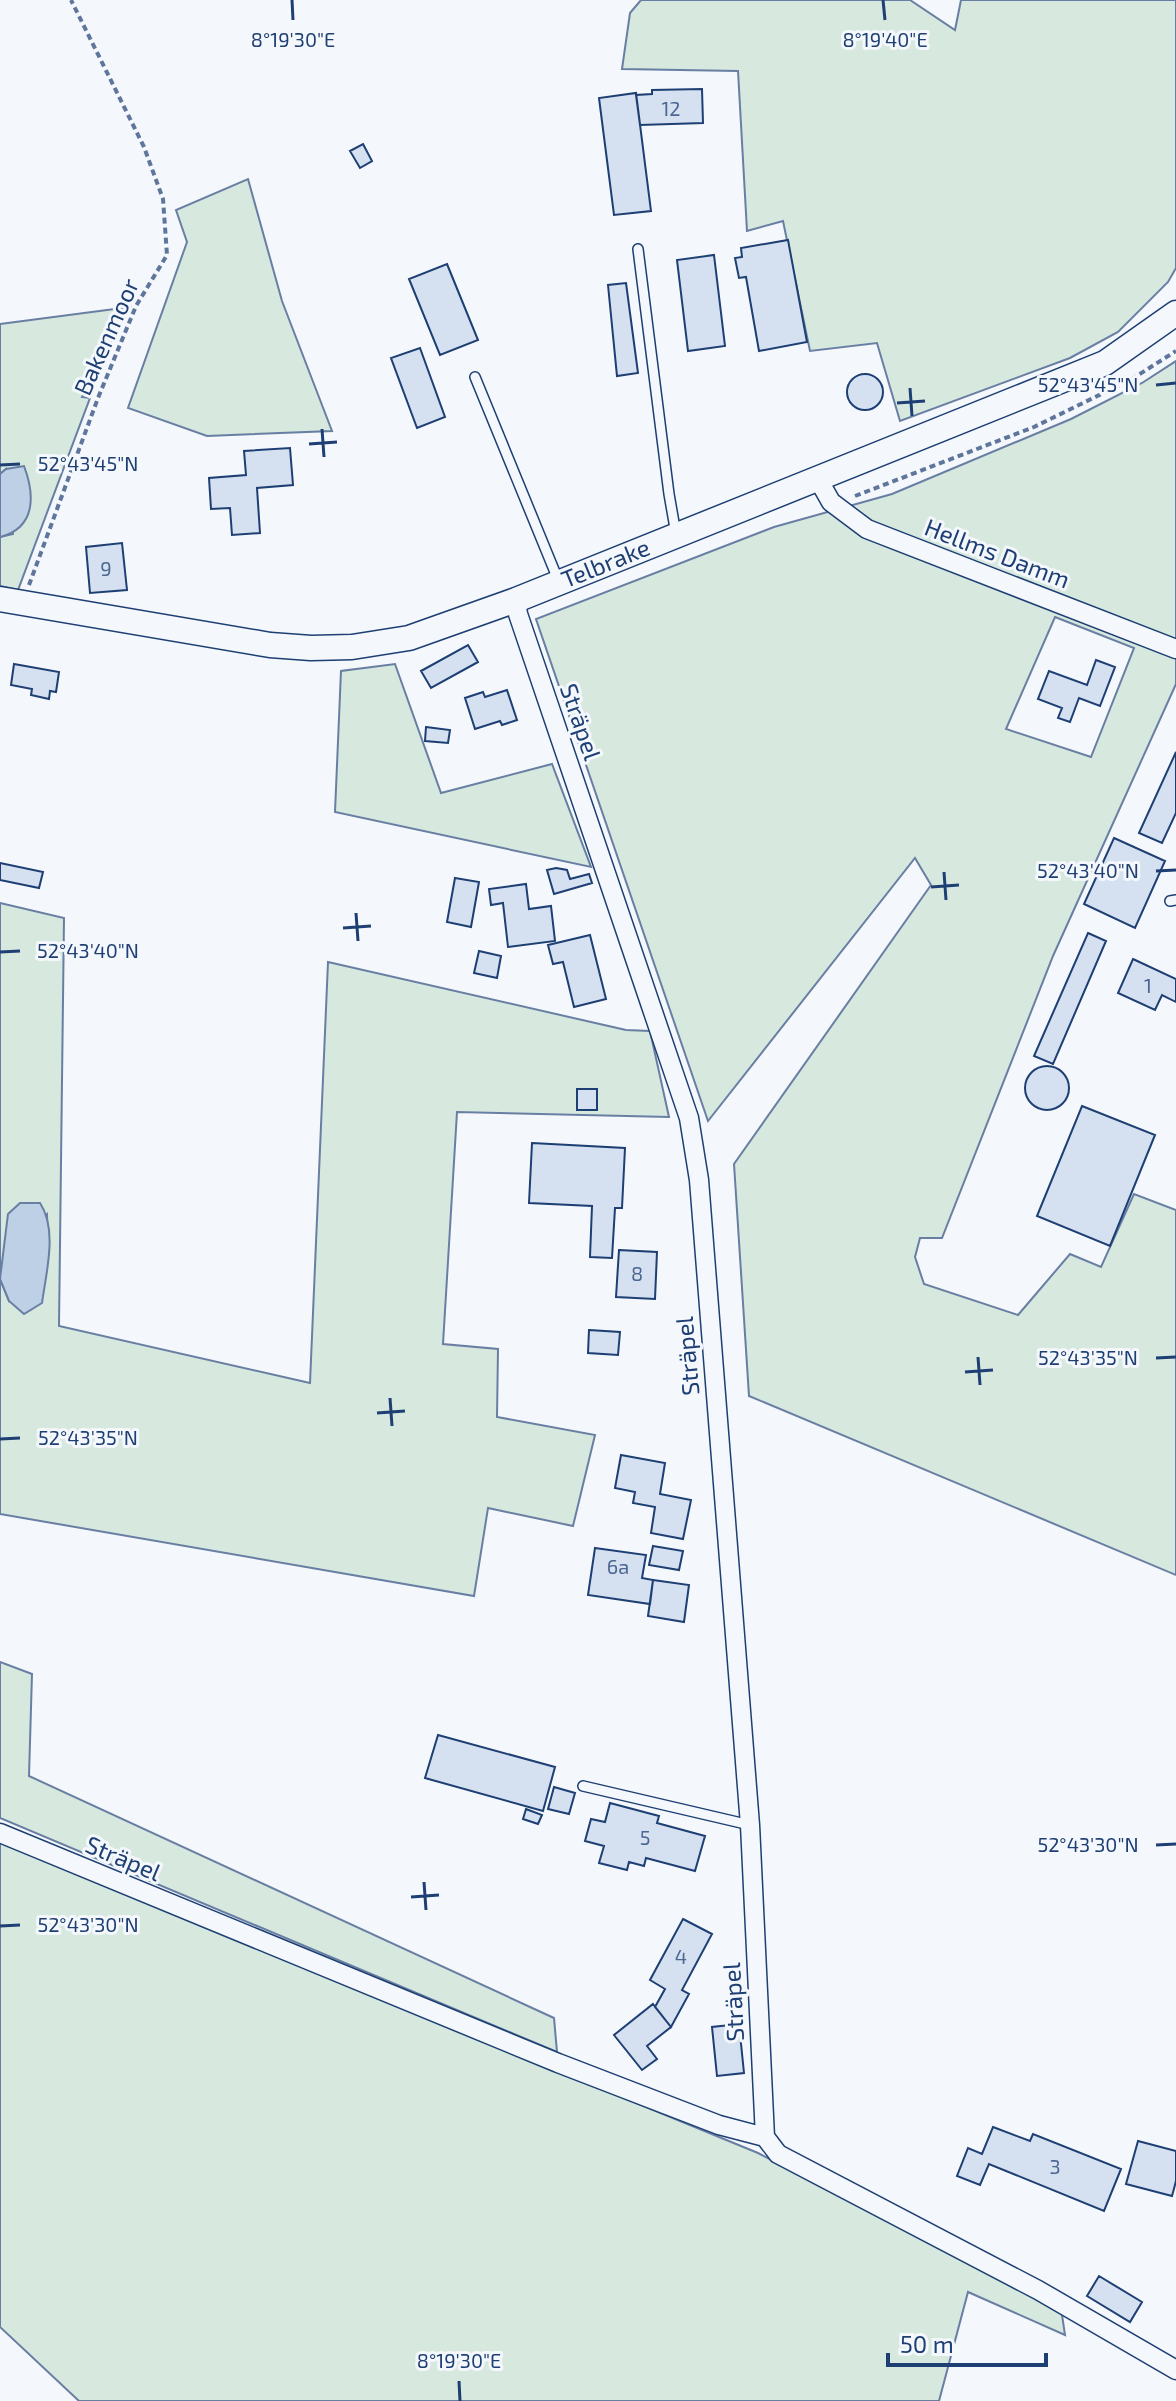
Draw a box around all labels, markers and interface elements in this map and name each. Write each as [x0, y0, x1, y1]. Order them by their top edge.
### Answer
text: 8°19'30"E [251, 27, 335, 51]
text: 8°19'40"E [842, 27, 928, 51]
house number: 12 [661, 96, 681, 120]
street label: Bakenmoor [67, 273, 144, 399]
text: 52°43'45"N [1038, 372, 1138, 396]
text: 52°43'45"N [38, 451, 138, 475]
street label: Hellms Damm [921, 512, 1074, 594]
street label: Telbrake [557, 532, 654, 593]
house number: 9 [100, 556, 112, 580]
street label: Sträpel [555, 679, 608, 764]
text: 52°43'40"N [1037, 858, 1139, 882]
text: 52°43'40"N [37, 938, 139, 962]
house number: 1 [1144, 973, 1152, 997]
house number: 8 [631, 1261, 643, 1285]
street label: Sträpel [669, 1315, 704, 1397]
text: 52°43'35"N [1038, 1345, 1138, 1369]
text: 52°43'35"N [38, 1425, 138, 1449]
house number: 6a [607, 1554, 629, 1578]
house number: 5 [640, 1825, 650, 1849]
street label: Sträpel [81, 1829, 166, 1886]
text: 52°43'30"N [1037, 1832, 1139, 1856]
text: 52°43'30"N [37, 1912, 139, 1936]
house number: 4 [675, 1944, 687, 1968]
street label: Sträpel [716, 1962, 749, 2042]
house number: 3 [1049, 2154, 1061, 2178]
scale bar [888, 2317, 1046, 2367]
text: 50 m [900, 2329, 954, 2358]
text: 8°19'30"E [417, 2348, 501, 2372]

